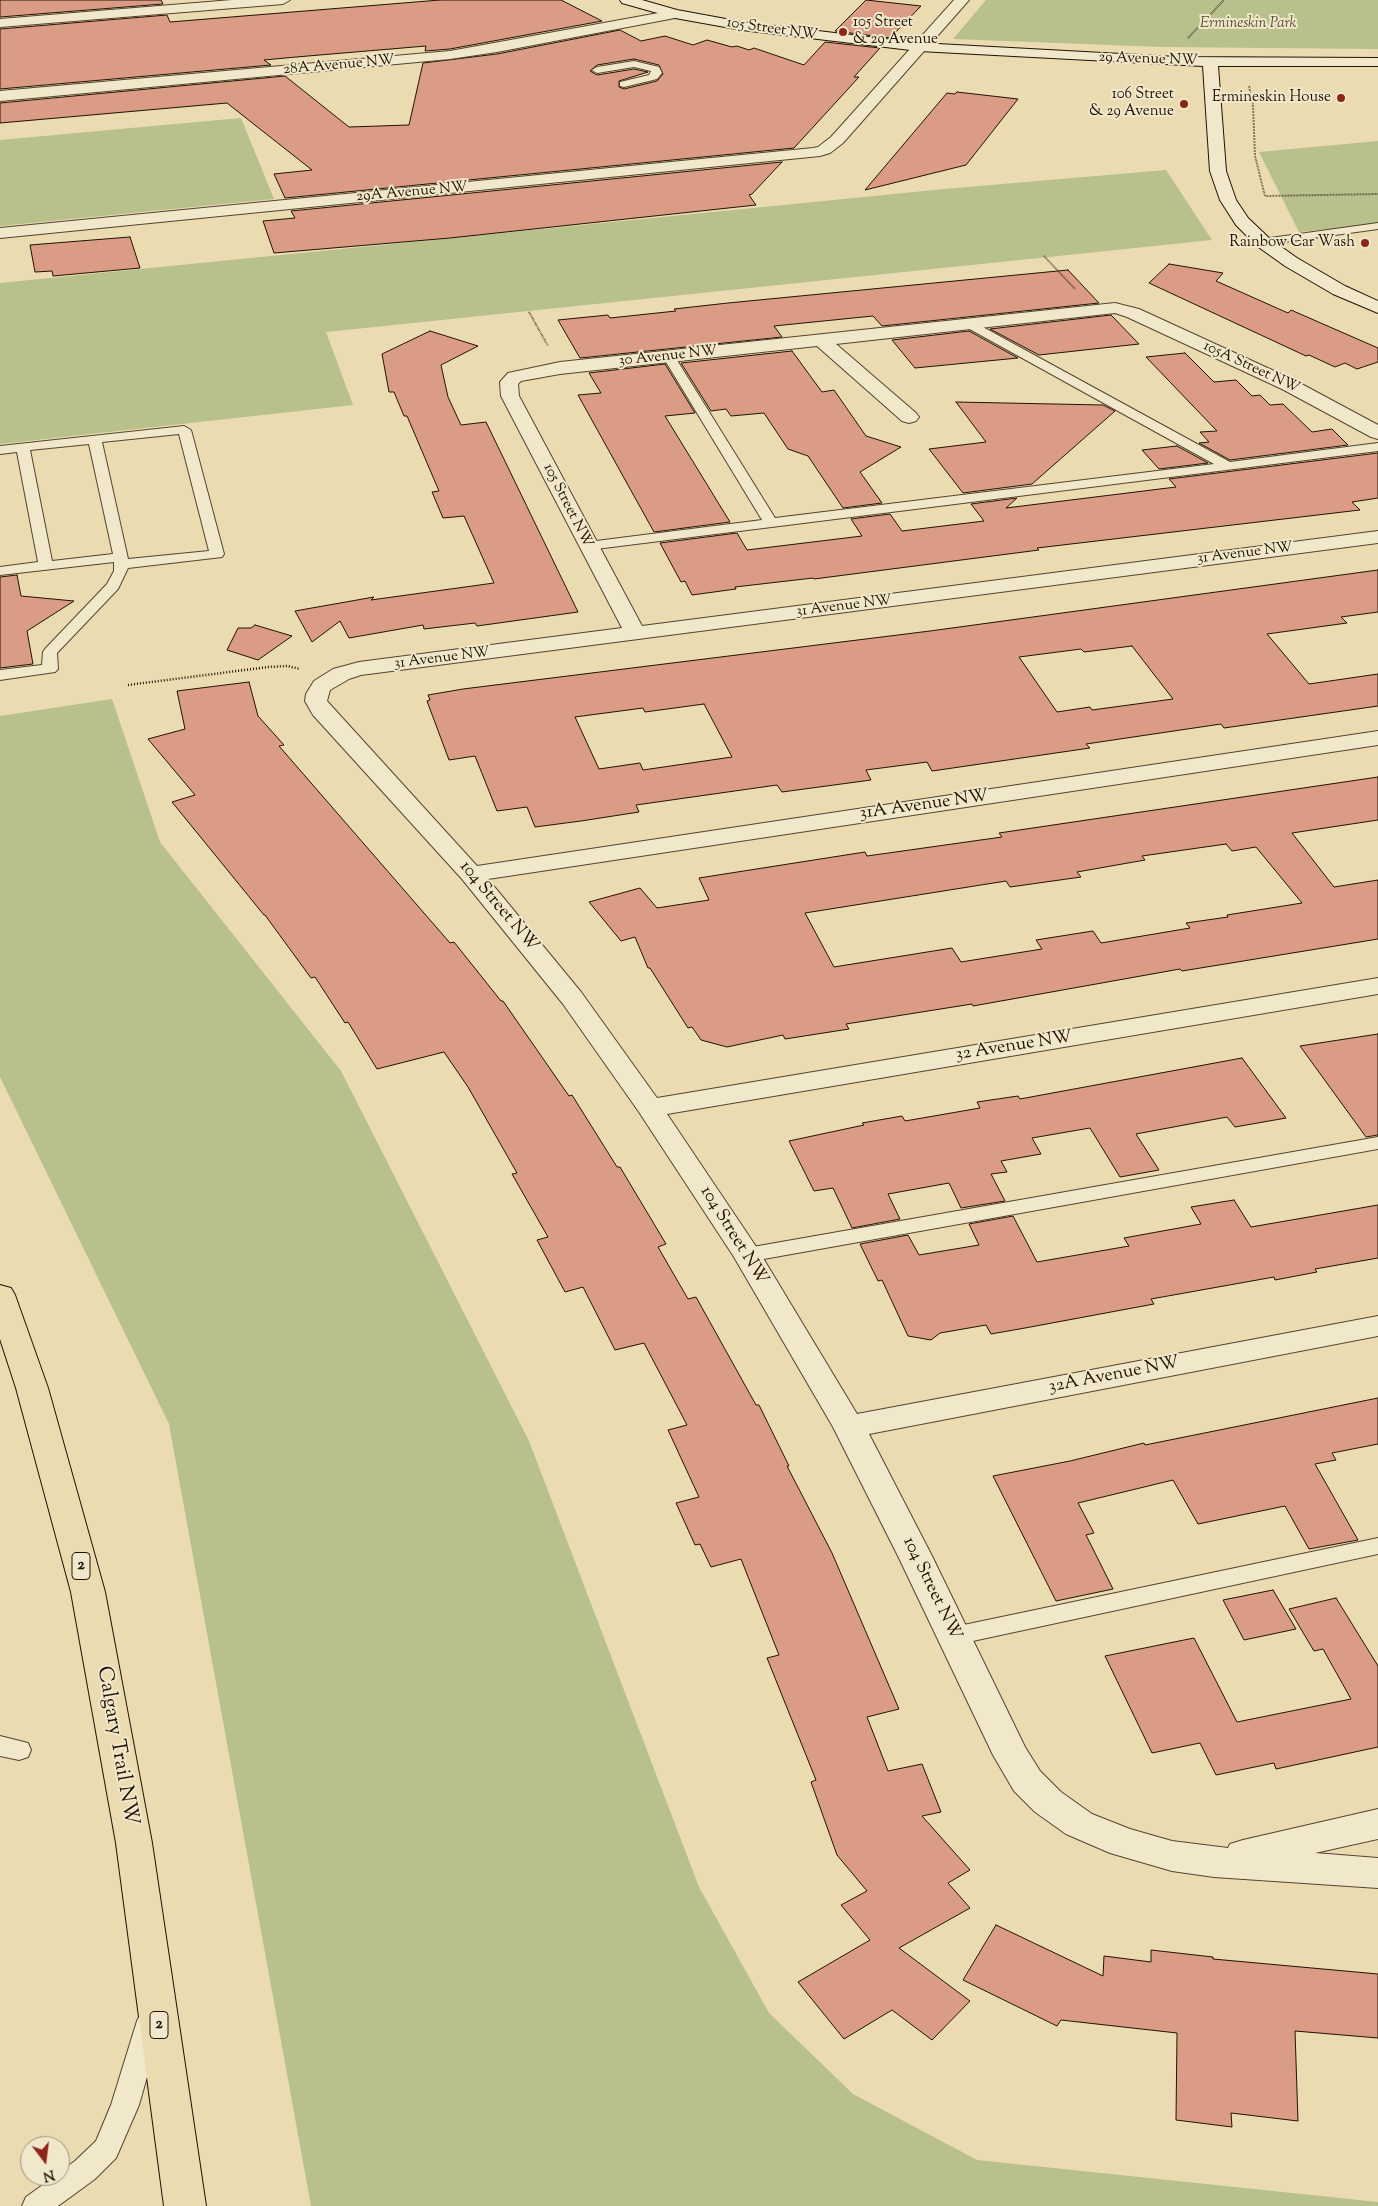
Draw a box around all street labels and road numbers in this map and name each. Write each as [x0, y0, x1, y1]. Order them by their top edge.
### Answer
street label: 105 Street NW [725, 15, 819, 45]
street label: 29 Avenue NW [1098, 49, 1198, 71]
street label: 28A Avenue NW [283, 52, 395, 80]
street label: 29A Avenue NW [356, 179, 468, 207]
street label: 105A Street NW [1200, 338, 1302, 398]
street label: 30 Avenue NW [618, 343, 718, 371]
street label: 105 Street NW [538, 461, 596, 551]
street label: 31 Avenue NW [1196, 539, 1294, 569]
street label: 31 Avenue NW [795, 592, 893, 622]
street label: 31 Avenue NW [393, 644, 491, 674]
street label: 31A Avenue NW [858, 786, 990, 826]
street label: 104 Street NW [454, 857, 542, 957]
street label: 32 Avenue NW [954, 1027, 1074, 1067]
street label: 104 Street NW [694, 1183, 772, 1289]
street label: 32A Avenue NW [1047, 1353, 1181, 1399]
street label: 104 Street NW [897, 1534, 965, 1644]
road number: 2 [72, 1552, 90, 1580]
street label: Calgary Trail NW [90, 1664, 142, 1828]
road number: 2 [150, 2012, 168, 2038]

